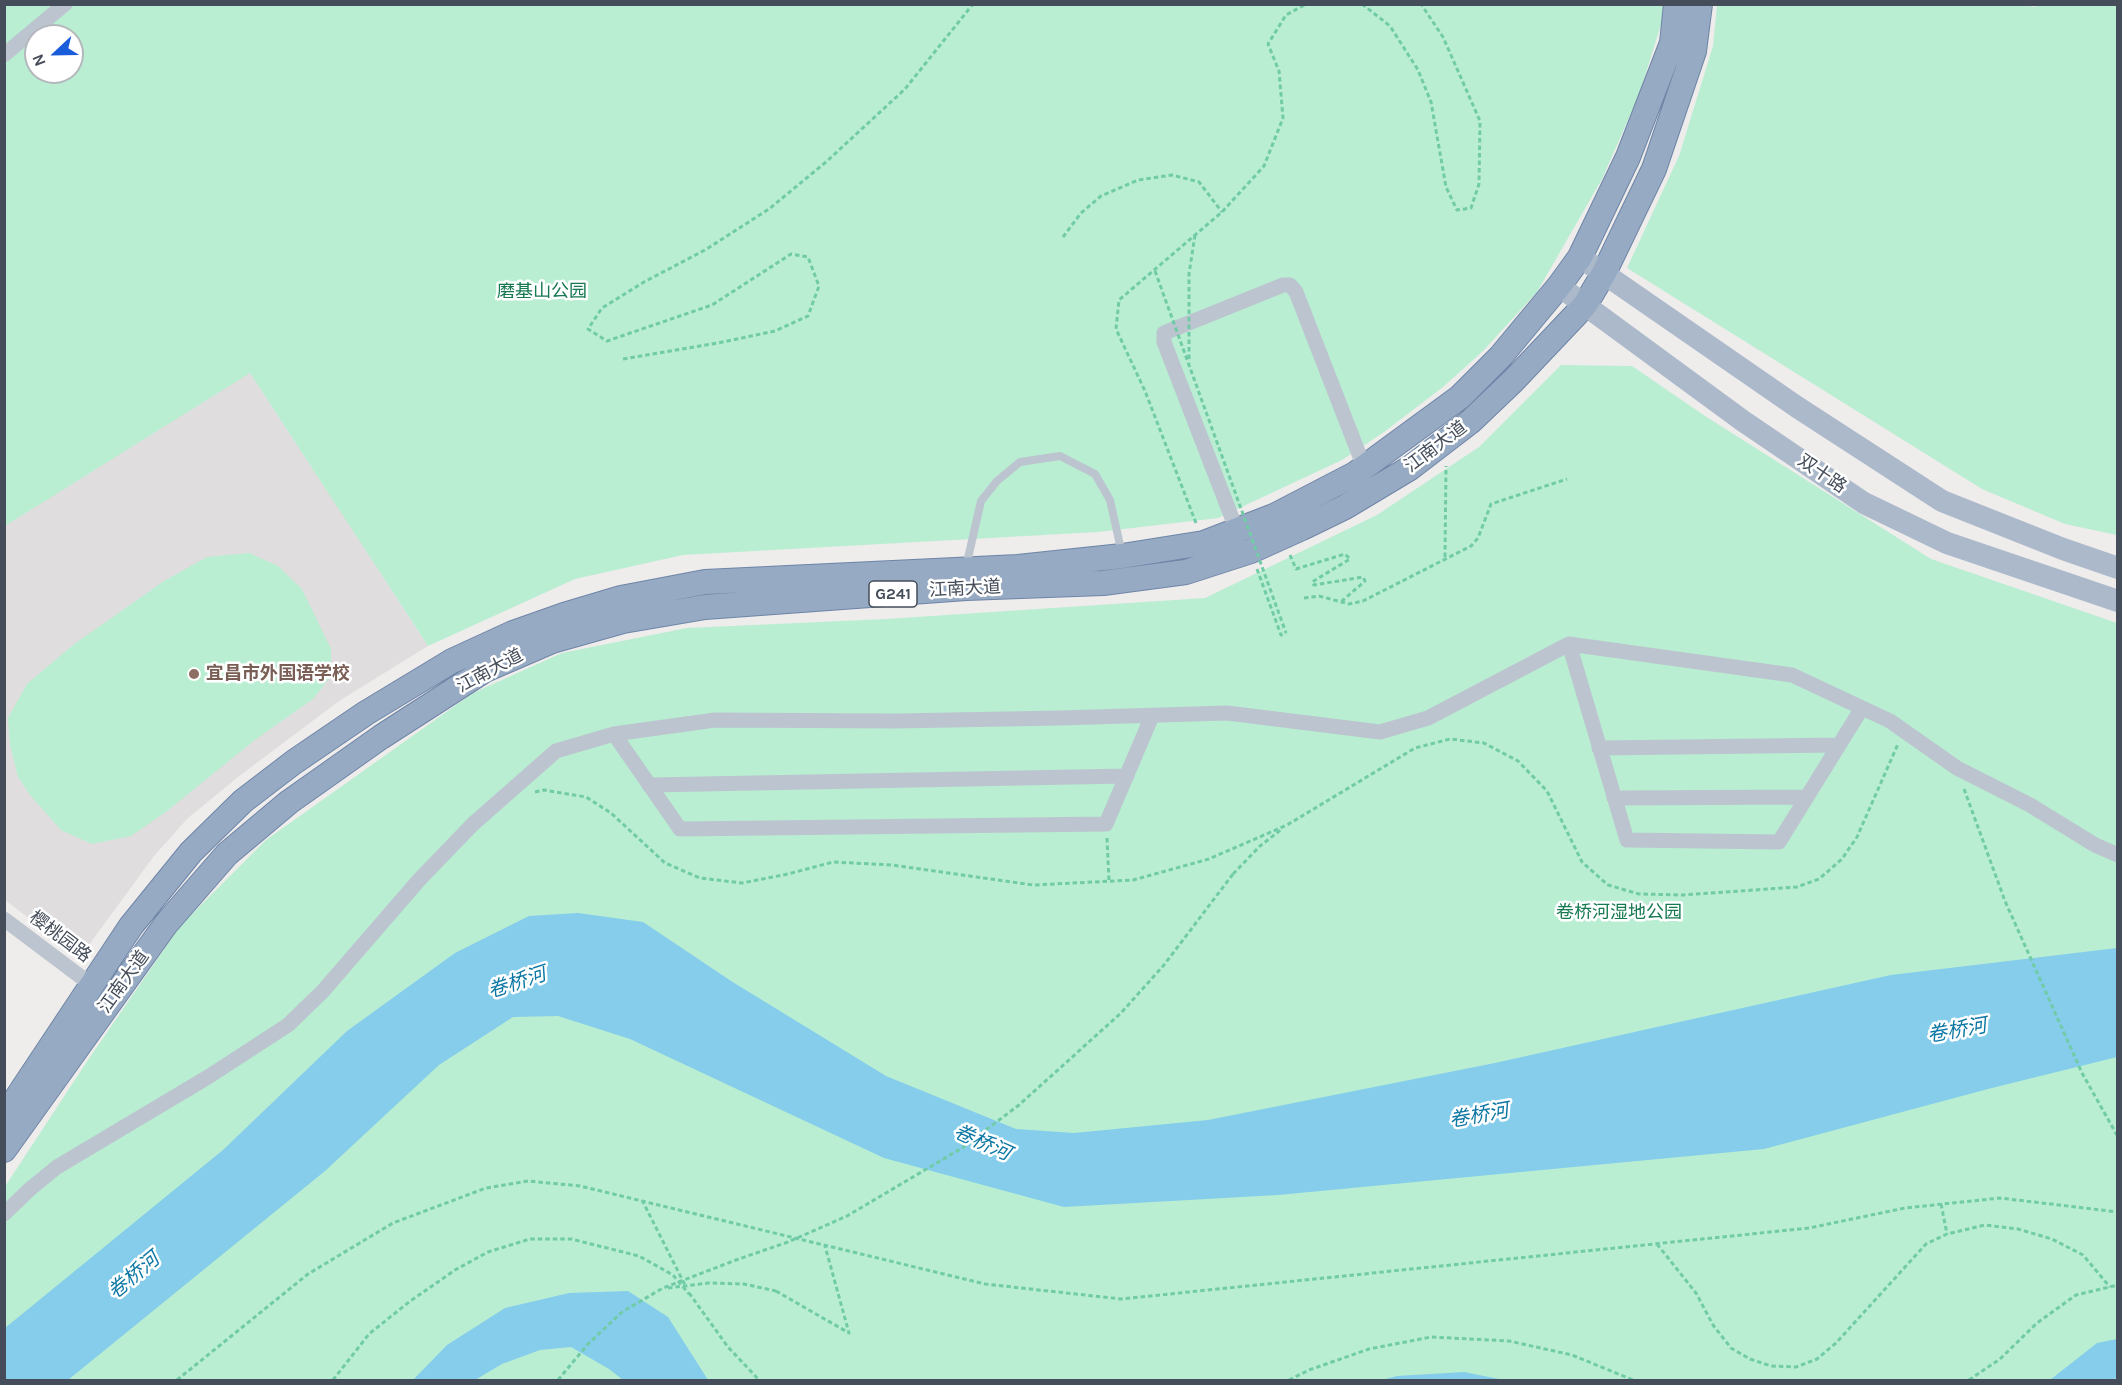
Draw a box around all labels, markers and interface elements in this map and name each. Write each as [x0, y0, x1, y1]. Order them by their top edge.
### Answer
north arrow [24, 24, 84, 84]
text: N [28, 51, 50, 69]
park label: 磨基山公园 [497, 281, 587, 303]
street label: 江南大道 [1401, 417, 1471, 477]
street label: 双十路 [1794, 450, 1850, 498]
street label: 江南大道 [928, 576, 1002, 602]
road number: G241 [869, 581, 917, 607]
street label: 江南大道 [453, 645, 527, 697]
place label: 宜昌市外国语学校 [206, 663, 350, 685]
marker: 宜昌市外国语学校 [187, 667, 201, 681]
park label: 卷桥河湿地公园 [1556, 902, 1682, 924]
street label: 樱桃园路 [25, 907, 95, 967]
street label: 江南大道 [94, 947, 154, 1017]
water label: 卷桥河 [485, 962, 549, 1004]
water label: 卷桥河 [1925, 1014, 1989, 1048]
water label: 卷桥河 [1447, 1099, 1511, 1133]
water label: 卷桥河 [950, 1120, 1014, 1166]
water label: 卷桥河 [103, 1248, 165, 1304]

